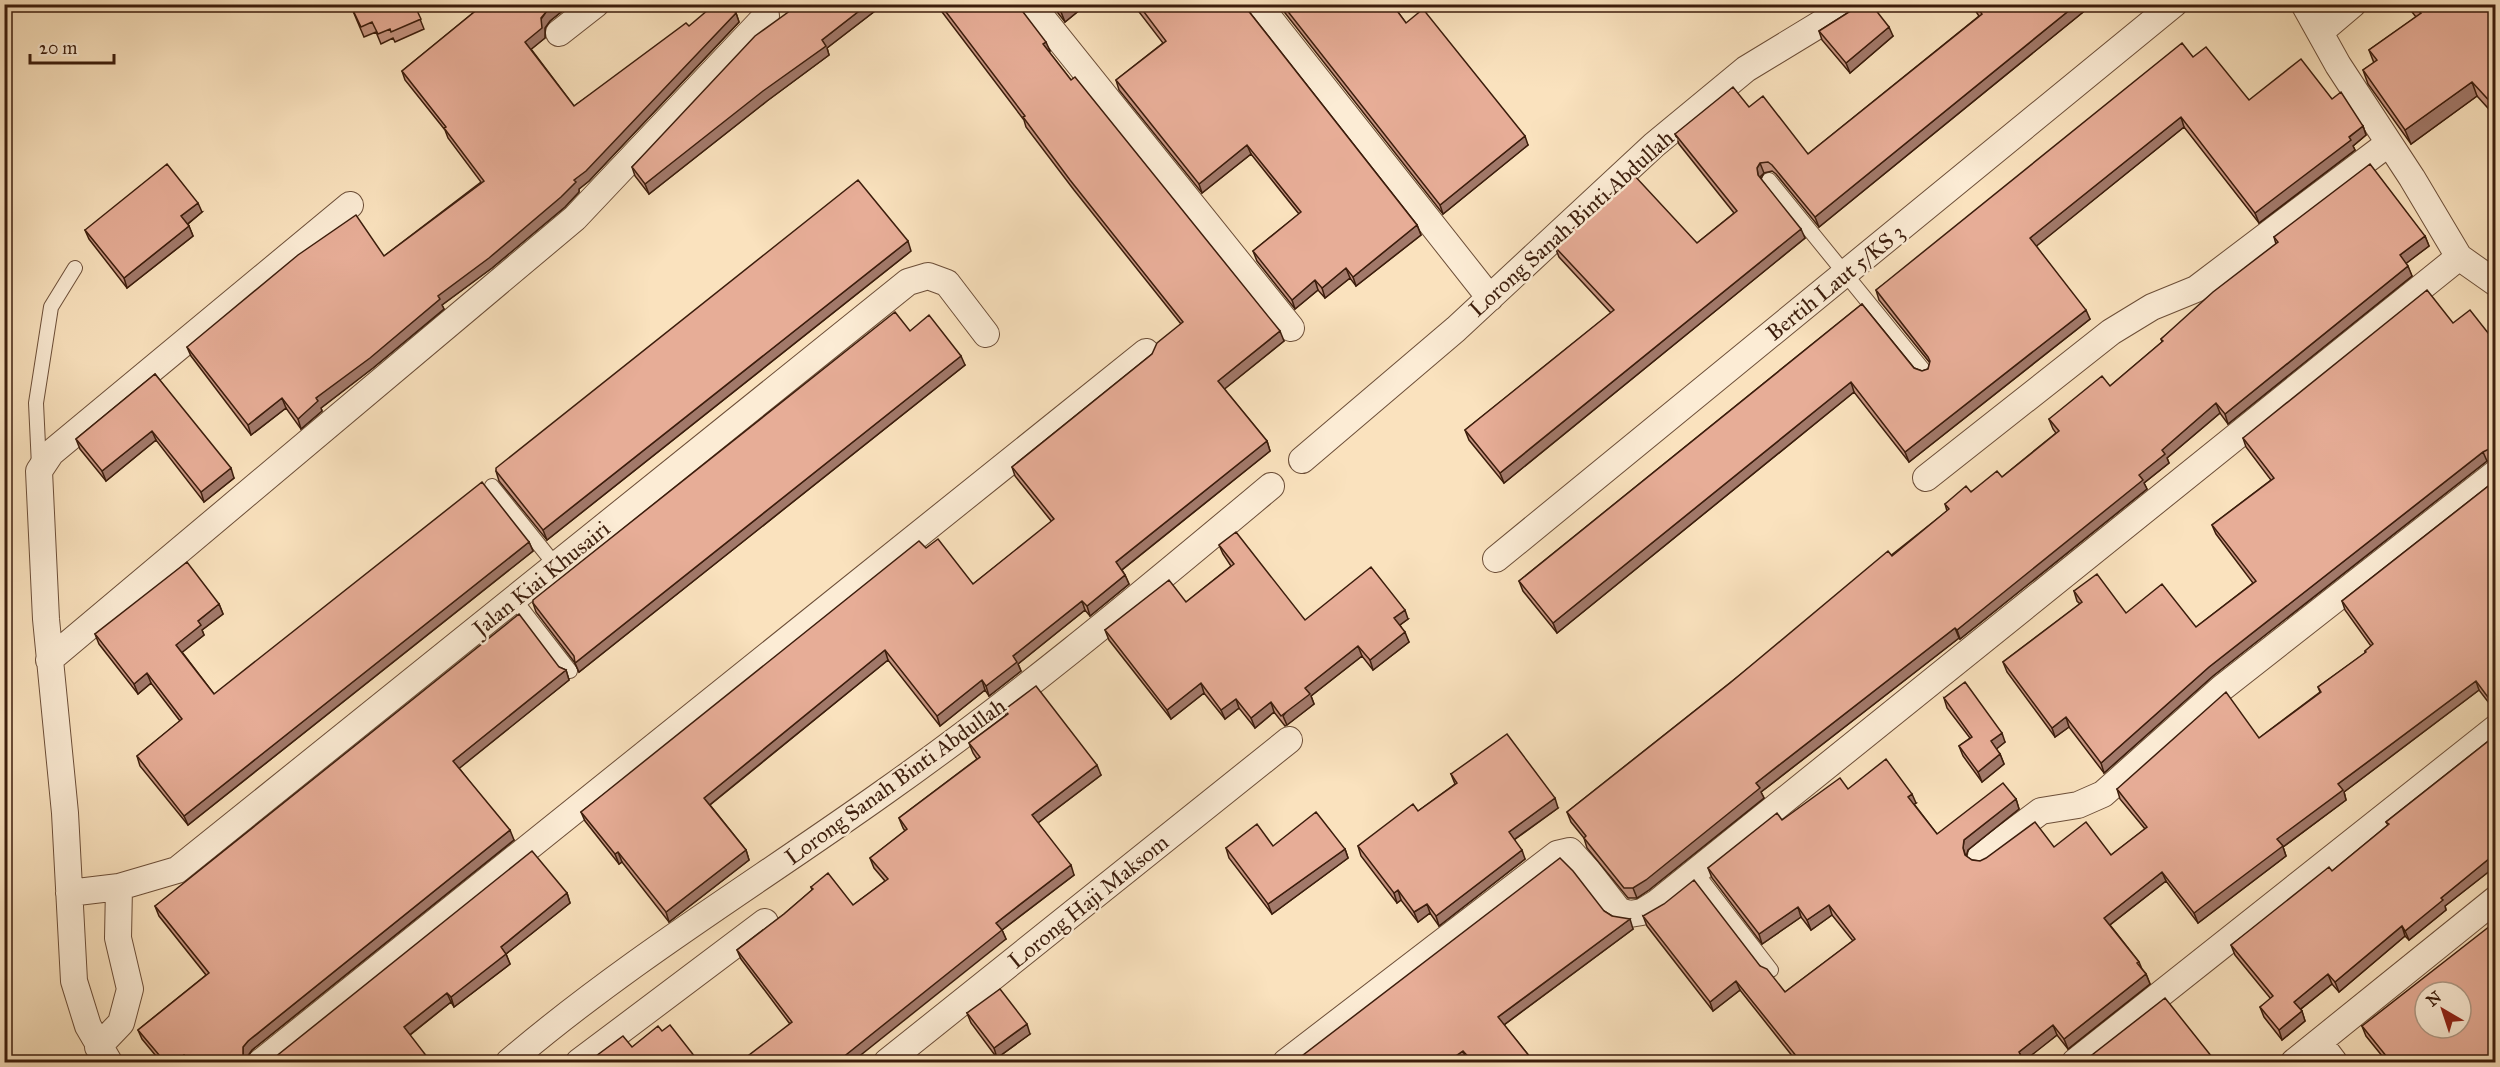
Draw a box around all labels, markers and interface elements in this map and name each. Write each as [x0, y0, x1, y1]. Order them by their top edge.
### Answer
scale bar [30, 27, 114, 65]
text: 20 m [39, 37, 77, 59]
street label: Lorong Sanah Binti Abdullah [1463, 124, 1679, 323]
street label: Bertih Laut 5/KS 3 [1761, 218, 1910, 346]
street label: Jalan Kiai Khusairi [466, 515, 615, 643]
street label: Lorong Sanah Binti Abdullah [780, 692, 1011, 871]
street label: Lorong Haji Maksom [1003, 828, 1174, 974]
north arrow [2413, 980, 2473, 1040]
text: N [2423, 987, 2445, 1010]

